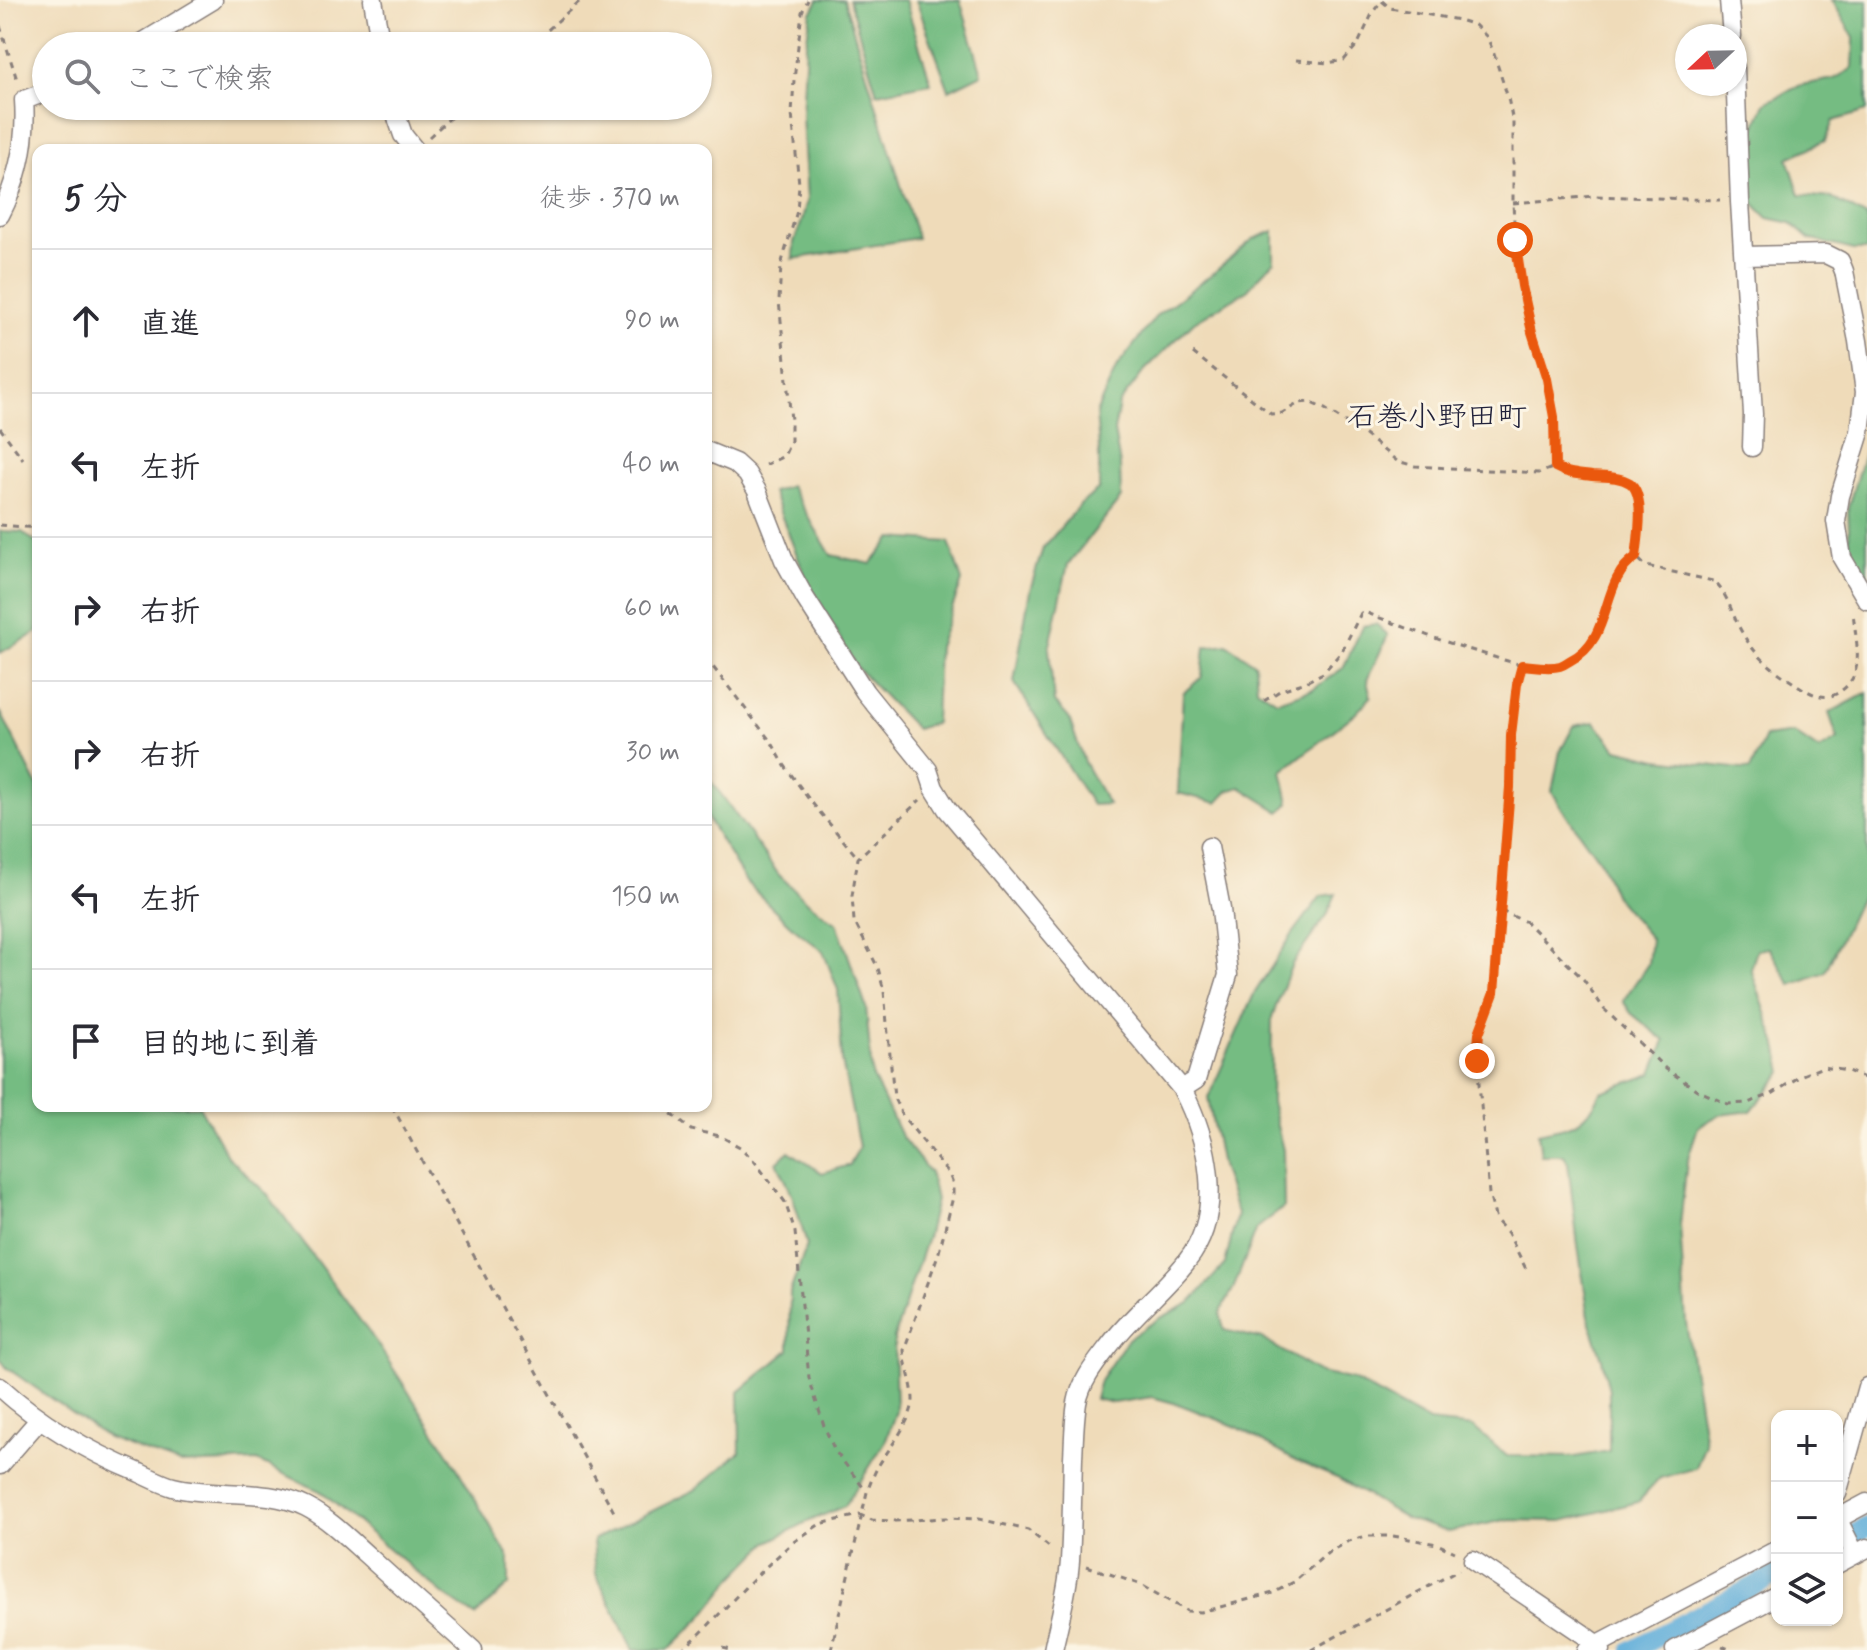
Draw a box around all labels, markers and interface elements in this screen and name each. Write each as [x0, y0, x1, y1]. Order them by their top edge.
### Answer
north arrow [1675, 24, 1747, 96]
search box [32, 32, 712, 120]
icon: search [60, 54, 104, 98]
text: ここで検索 [124, 60, 274, 99]
text: 5 分 [64, 177, 128, 222]
text: 徒歩 · 370 m [540, 182, 680, 216]
route start [1497, 222, 1533, 258]
icon: ahead [64, 299, 108, 343]
text: 90 m [625, 304, 680, 338]
text: 直進 [140, 305, 200, 344]
district label: 石巻小野田町 [1347, 398, 1527, 437]
icon: left [64, 443, 108, 487]
text: 40 m [622, 448, 680, 482]
text: 左折 [140, 449, 200, 488]
icon: right [64, 587, 108, 631]
text: 60 m [624, 592, 680, 626]
text: 右折 [140, 593, 200, 632]
icon: right [64, 731, 108, 775]
text: 30 m [626, 736, 680, 770]
text: 右折 [140, 737, 200, 776]
icon: left [64, 875, 108, 919]
text: 150 m [611, 880, 680, 914]
text: 左折 [140, 881, 200, 920]
icon: arrive [64, 1019, 108, 1063]
text: 目的地に到着 [140, 1025, 320, 1064]
route end [1459, 1043, 1495, 1079]
map controls [1771, 1410, 1843, 1626]
button: + [1771, 1410, 1843, 1482]
button: − [1771, 1482, 1843, 1554]
button: layers [1771, 1554, 1843, 1626]

